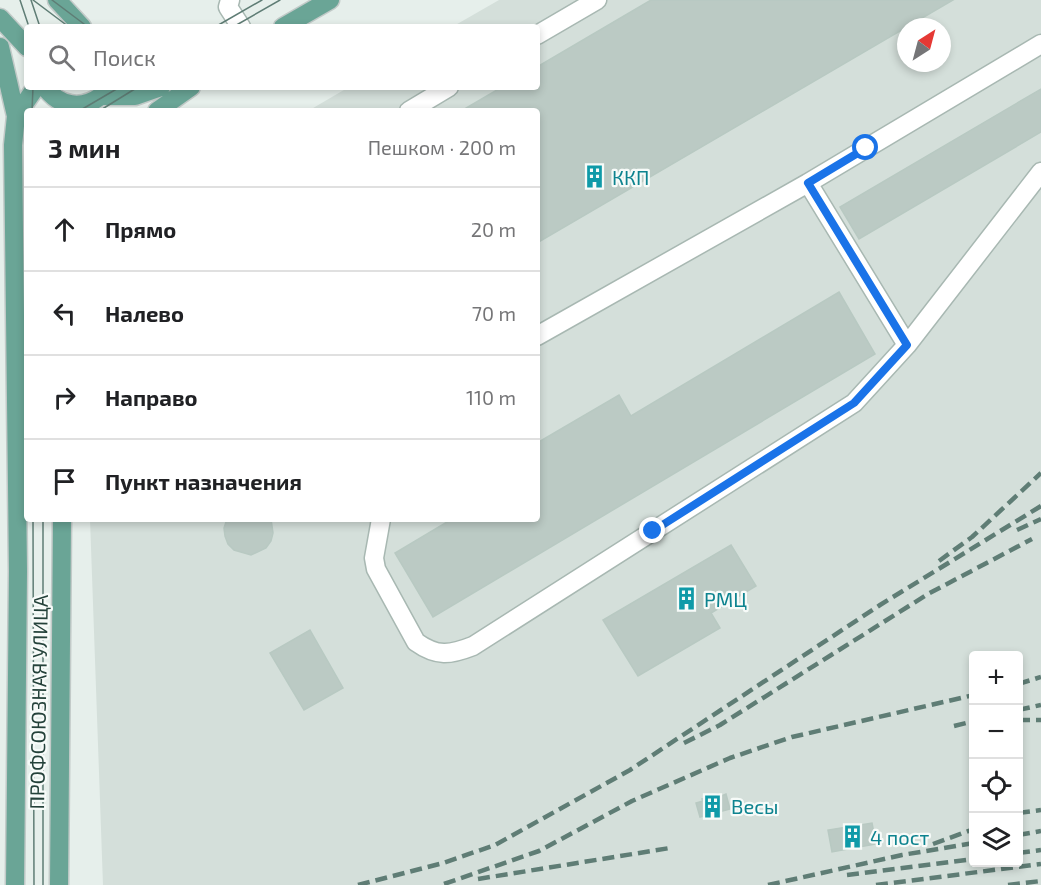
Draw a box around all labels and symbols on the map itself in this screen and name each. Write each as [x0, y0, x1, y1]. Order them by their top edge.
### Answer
north arrow [897, 18, 951, 72]
route start [852, 134, 878, 160]
building icon: ККП [581, 164, 607, 190]
place label: ККП [612, 165, 649, 189]
route end [639, 517, 665, 543]
building icon: РМЦ [673, 586, 699, 612]
place label: РМЦ [704, 587, 747, 611]
street label: ПРОФСОЮЗНАЯ УЛИЦА [24, 594, 52, 810]
building icon: Весы [700, 793, 726, 819]
place label: Весы [731, 794, 778, 818]
building icon: 4 пост [839, 824, 865, 850]
place label: 4 пост [870, 825, 930, 849]

